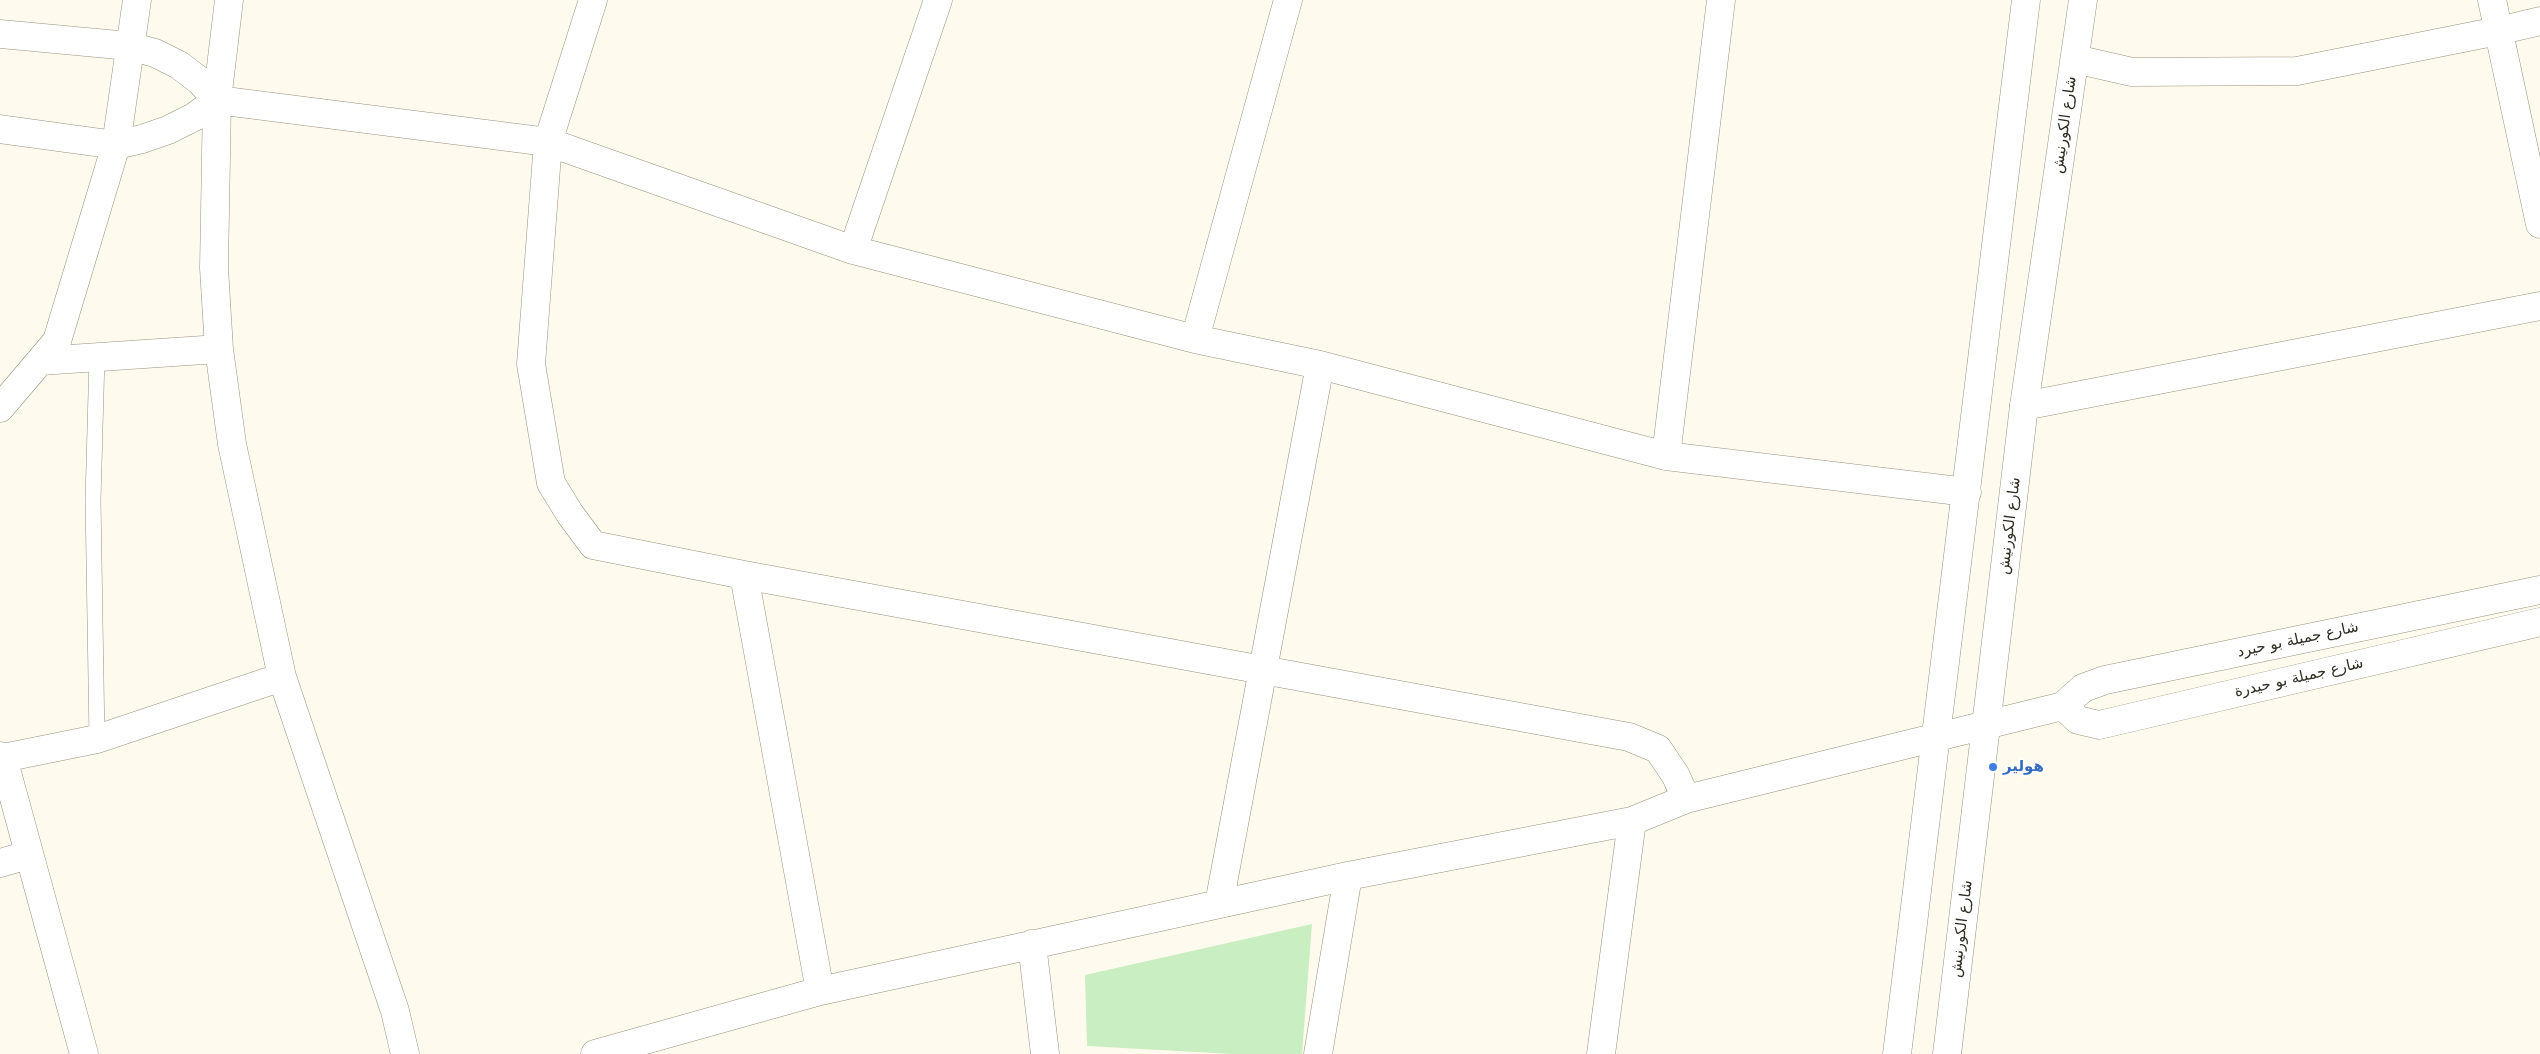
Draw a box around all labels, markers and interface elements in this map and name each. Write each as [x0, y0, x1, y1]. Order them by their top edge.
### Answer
street label: شارع الكورنيش [2049, 75, 2081, 175]
street label: شارع الكورنيش [1995, 476, 2025, 576]
street label: شارع جميلة بو حيرد [2236, 618, 2360, 662]
street label: شارع جميلة بو حيدرة [2233, 654, 2365, 702]
place label: هولير [2003, 758, 2044, 776]
marker: هولير [1987, 761, 1999, 773]
street label: شارع الكورنيش [1947, 879, 1977, 979]

